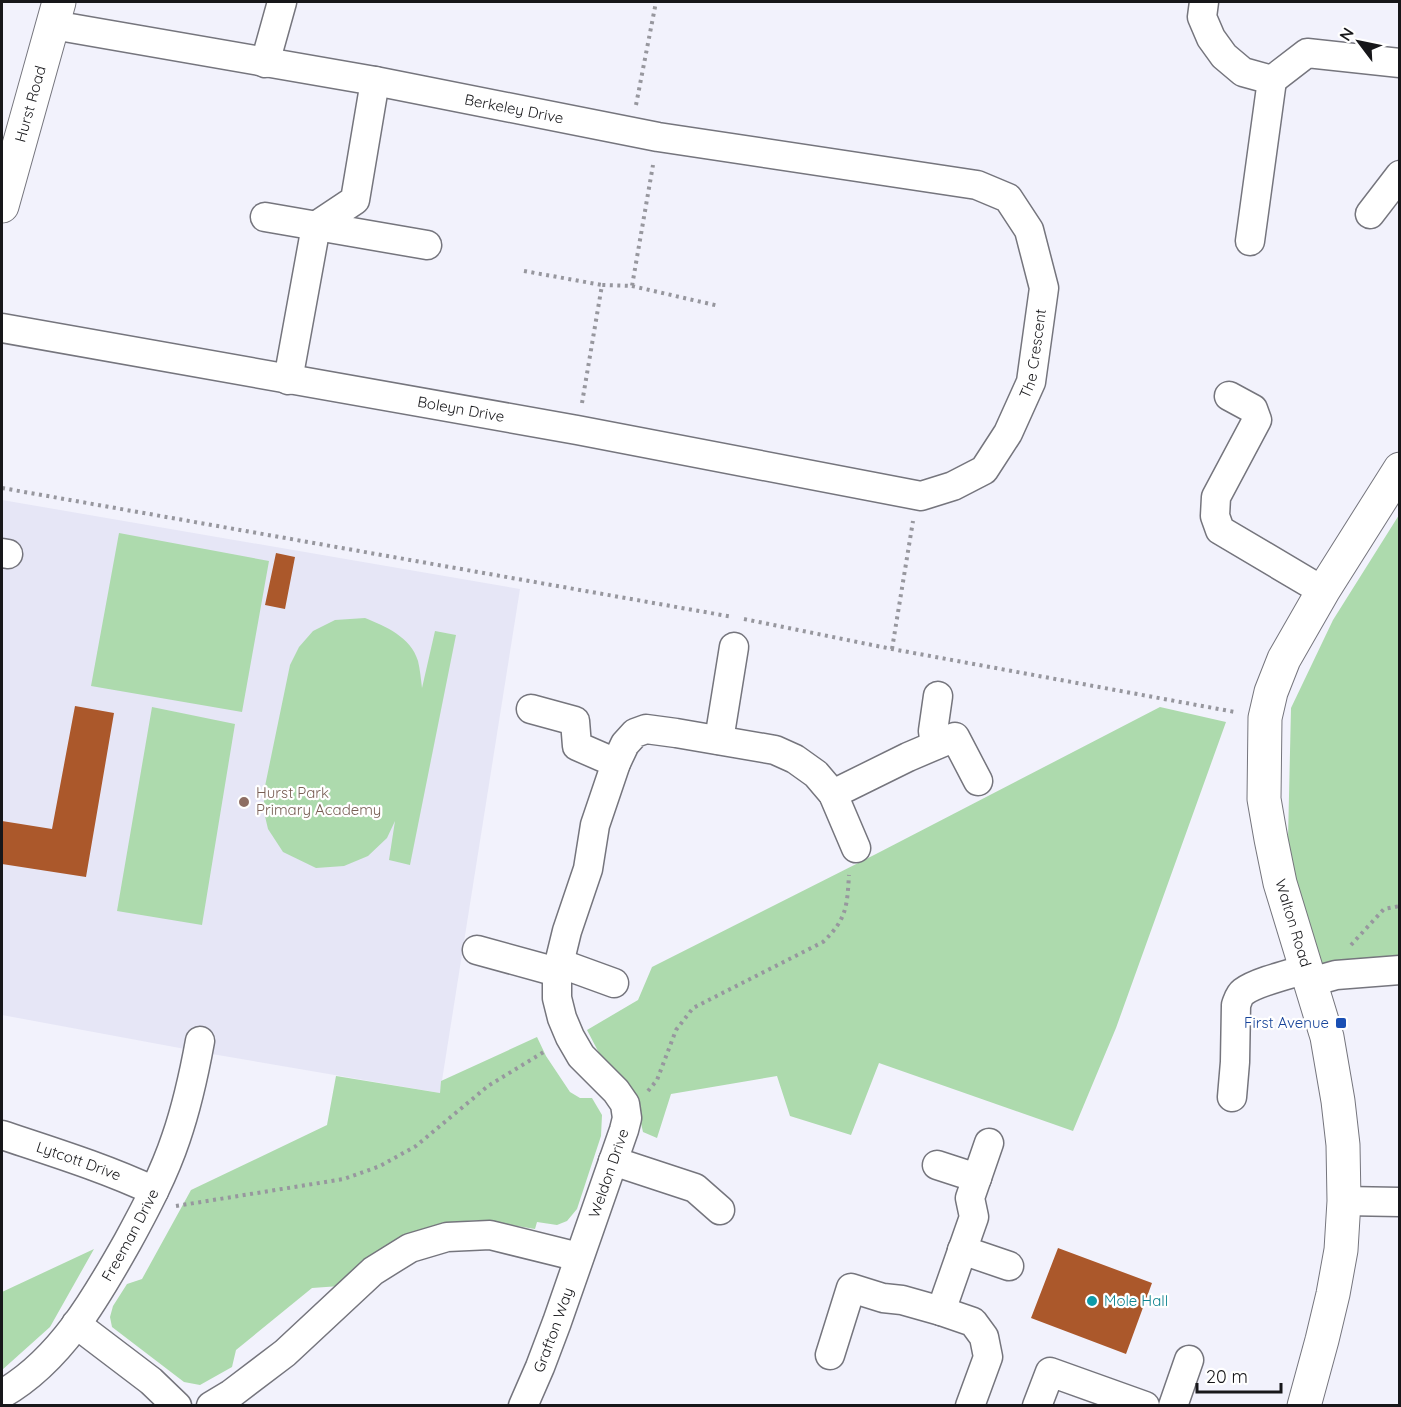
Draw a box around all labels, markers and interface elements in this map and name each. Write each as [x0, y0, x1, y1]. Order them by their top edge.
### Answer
north arrow [1329, 12, 1389, 72]
text: N [1335, 24, 1358, 44]
street label: Hurst Road [10, 63, 50, 144]
street label: Berkeley Drive [463, 90, 565, 127]
street label: The Crescent [1015, 308, 1050, 401]
street label: Boleyn Drive [416, 392, 506, 426]
place label: Hurst Park Primary Academy [256, 783, 381, 819]
marker: Hurst Park Primary Academy [237, 795, 251, 809]
street label: Walton Road [1271, 877, 1316, 969]
place label: First Avenue [1244, 1013, 1329, 1032]
marker: First Avenue [1334, 1016, 1348, 1030]
street label: Weldon Drive [584, 1126, 633, 1220]
street label: Lytcott Drive [34, 1137, 124, 1185]
street label: Freeman Drive [97, 1186, 163, 1284]
street label: Grafton Way [529, 1285, 577, 1375]
place label: Mole Hall [1104, 1291, 1168, 1310]
marker: Mole Hall [1085, 1294, 1099, 1308]
scale bar [1197, 1356, 1281, 1394]
text: 20 m [1206, 1365, 1248, 1388]

